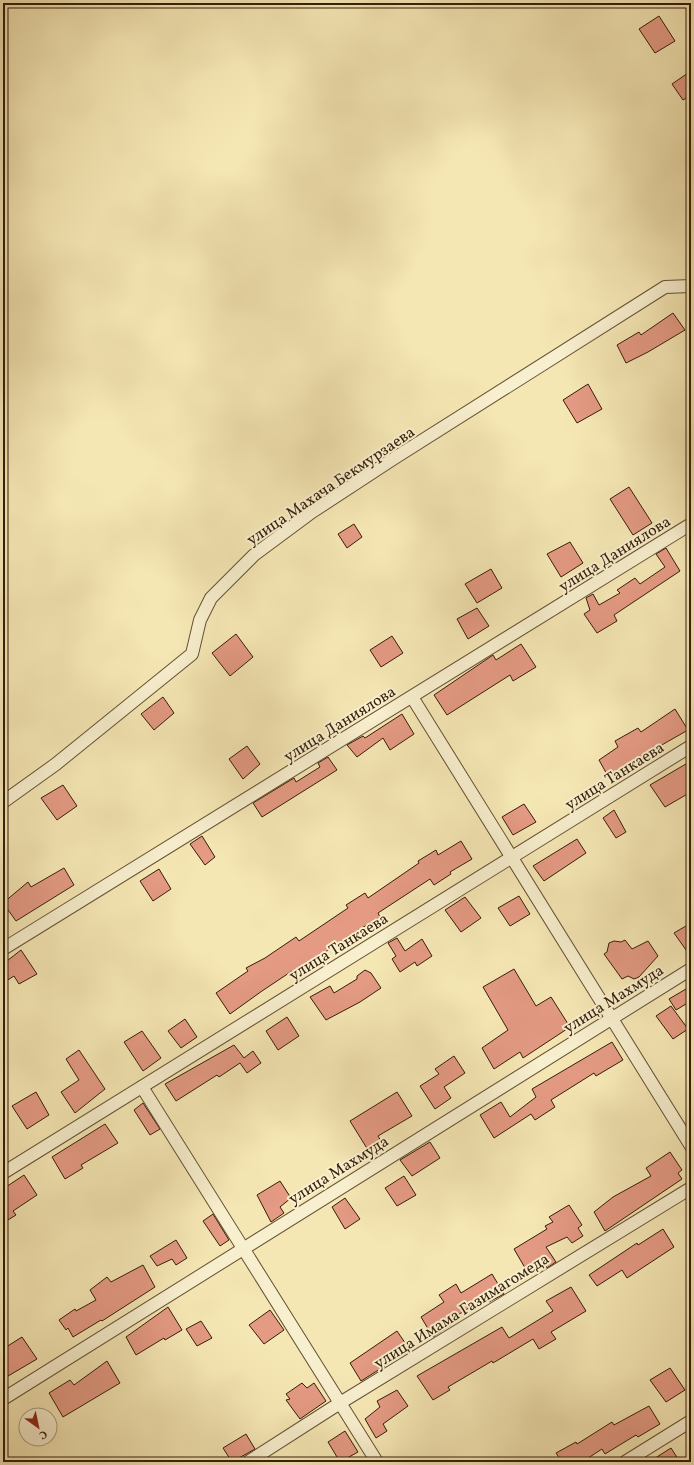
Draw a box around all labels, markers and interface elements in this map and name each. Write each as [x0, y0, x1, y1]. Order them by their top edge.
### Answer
street label: улица Махача Бекмурзаева [243, 422, 420, 551]
street label: улица Даниялова [555, 511, 675, 598]
street label: улица Даниялова [280, 681, 400, 768]
street label: улица Танкаева [561, 737, 669, 816]
street label: улица Танкаева [285, 908, 393, 987]
street label: улица Махмуда [560, 960, 669, 1039]
street label: улица Махмуда [285, 1131, 394, 1210]
street label: улица Имама Газимагомеда [370, 1249, 554, 1375]
north arrow [18, 1407, 58, 1447]
text: С [36, 1426, 50, 1442]

